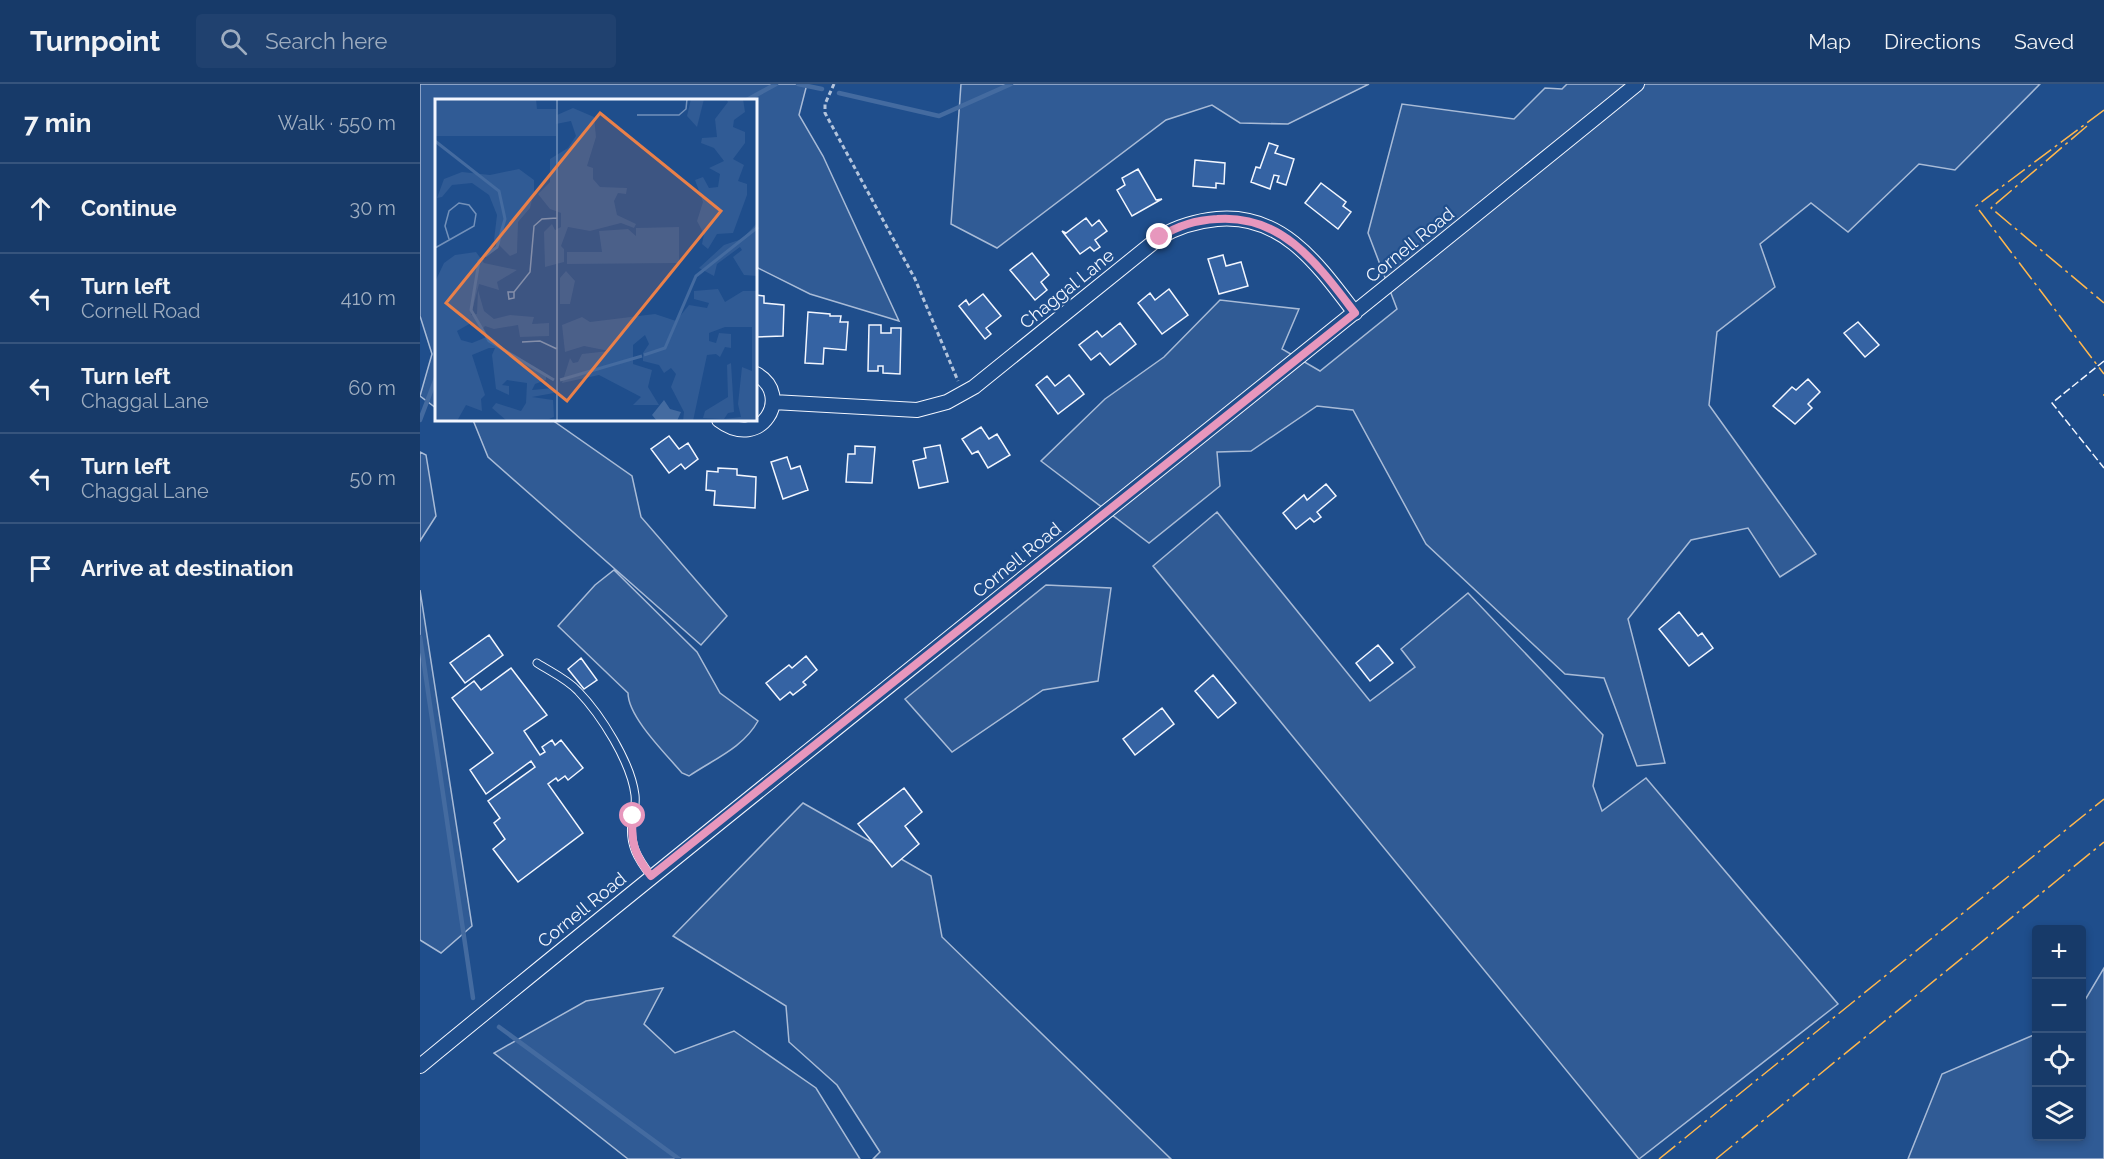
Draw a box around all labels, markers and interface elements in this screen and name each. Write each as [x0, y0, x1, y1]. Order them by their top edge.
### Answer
search box [196, 14, 616, 68]
text: Turnpoint [30, 25, 160, 58]
icon: search [217, 25, 250, 58]
text: Search here [265, 28, 387, 54]
text: Map [1808, 29, 1851, 54]
text: Directions [1884, 29, 1981, 54]
text: Saved [2014, 29, 2074, 54]
inset map [435, 99, 758, 422]
text: 7 min [24, 108, 91, 138]
text: Walk · 550 m [278, 111, 396, 135]
icon: ahead [24, 192, 57, 225]
text: Continue [81, 195, 177, 221]
text: 30 m [350, 196, 396, 220]
street label: Cornell Road [1361, 203, 1458, 287]
route end [1146, 223, 1172, 249]
street label: Chaggal Lane [1015, 244, 1118, 333]
text: Turn left [81, 273, 171, 299]
icon: left [24, 282, 57, 315]
text: 410 m [341, 286, 396, 310]
text: Cornell Road [81, 299, 200, 323]
text: Turn left [81, 363, 171, 389]
icon: left [24, 372, 57, 405]
text: 60 m [348, 376, 396, 400]
text: Chaggal Lane [81, 389, 209, 413]
text: Turn left [81, 453, 171, 479]
icon: left [24, 462, 57, 495]
text: 50 m [349, 466, 396, 490]
text: Chaggal Lane [81, 479, 209, 503]
street label: Cornell Road [968, 518, 1065, 602]
icon: arrive [24, 552, 57, 585]
text: Arrive at destination [81, 555, 294, 581]
route start [619, 802, 645, 828]
street label: Cornell Road [533, 868, 630, 952]
map controls [2032, 925, 2086, 1141]
button: + [2032, 925, 2086, 979]
button: − [2032, 979, 2086, 1033]
button: locate [2032, 1033, 2086, 1087]
button: layers [2032, 1087, 2086, 1141]

